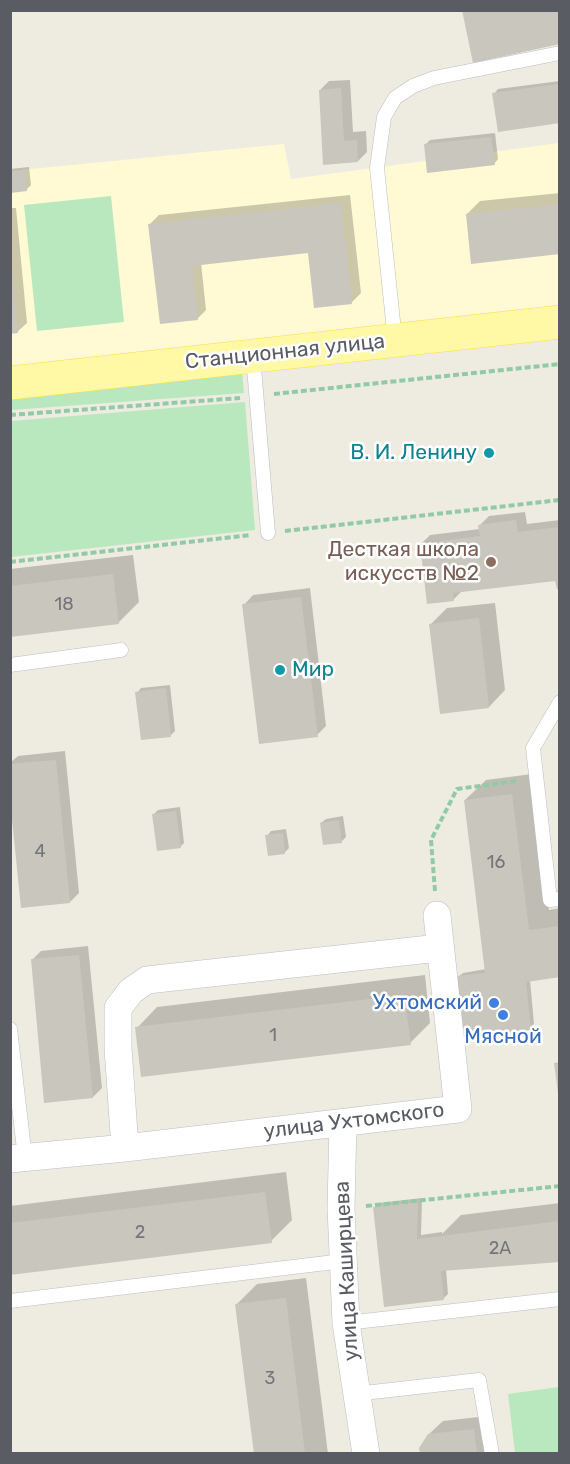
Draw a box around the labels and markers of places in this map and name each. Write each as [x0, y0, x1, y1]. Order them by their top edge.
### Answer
place label: В. И. Ленину [350, 440, 477, 466]
marker: В. И. Ленину [482, 446, 496, 460]
place label: Десткая школа искусств №2 [328, 537, 479, 587]
marker: Десткая школа искусств №2 [484, 555, 498, 569]
place label: Мир [292, 657, 334, 683]
marker: Мир [273, 663, 287, 677]
place label: Ухтомский [373, 990, 482, 1016]
marker: Ухтомский [487, 996, 501, 1010]
marker: Мясной [496, 1008, 510, 1022]
place label: Мясной [464, 1024, 542, 1050]

